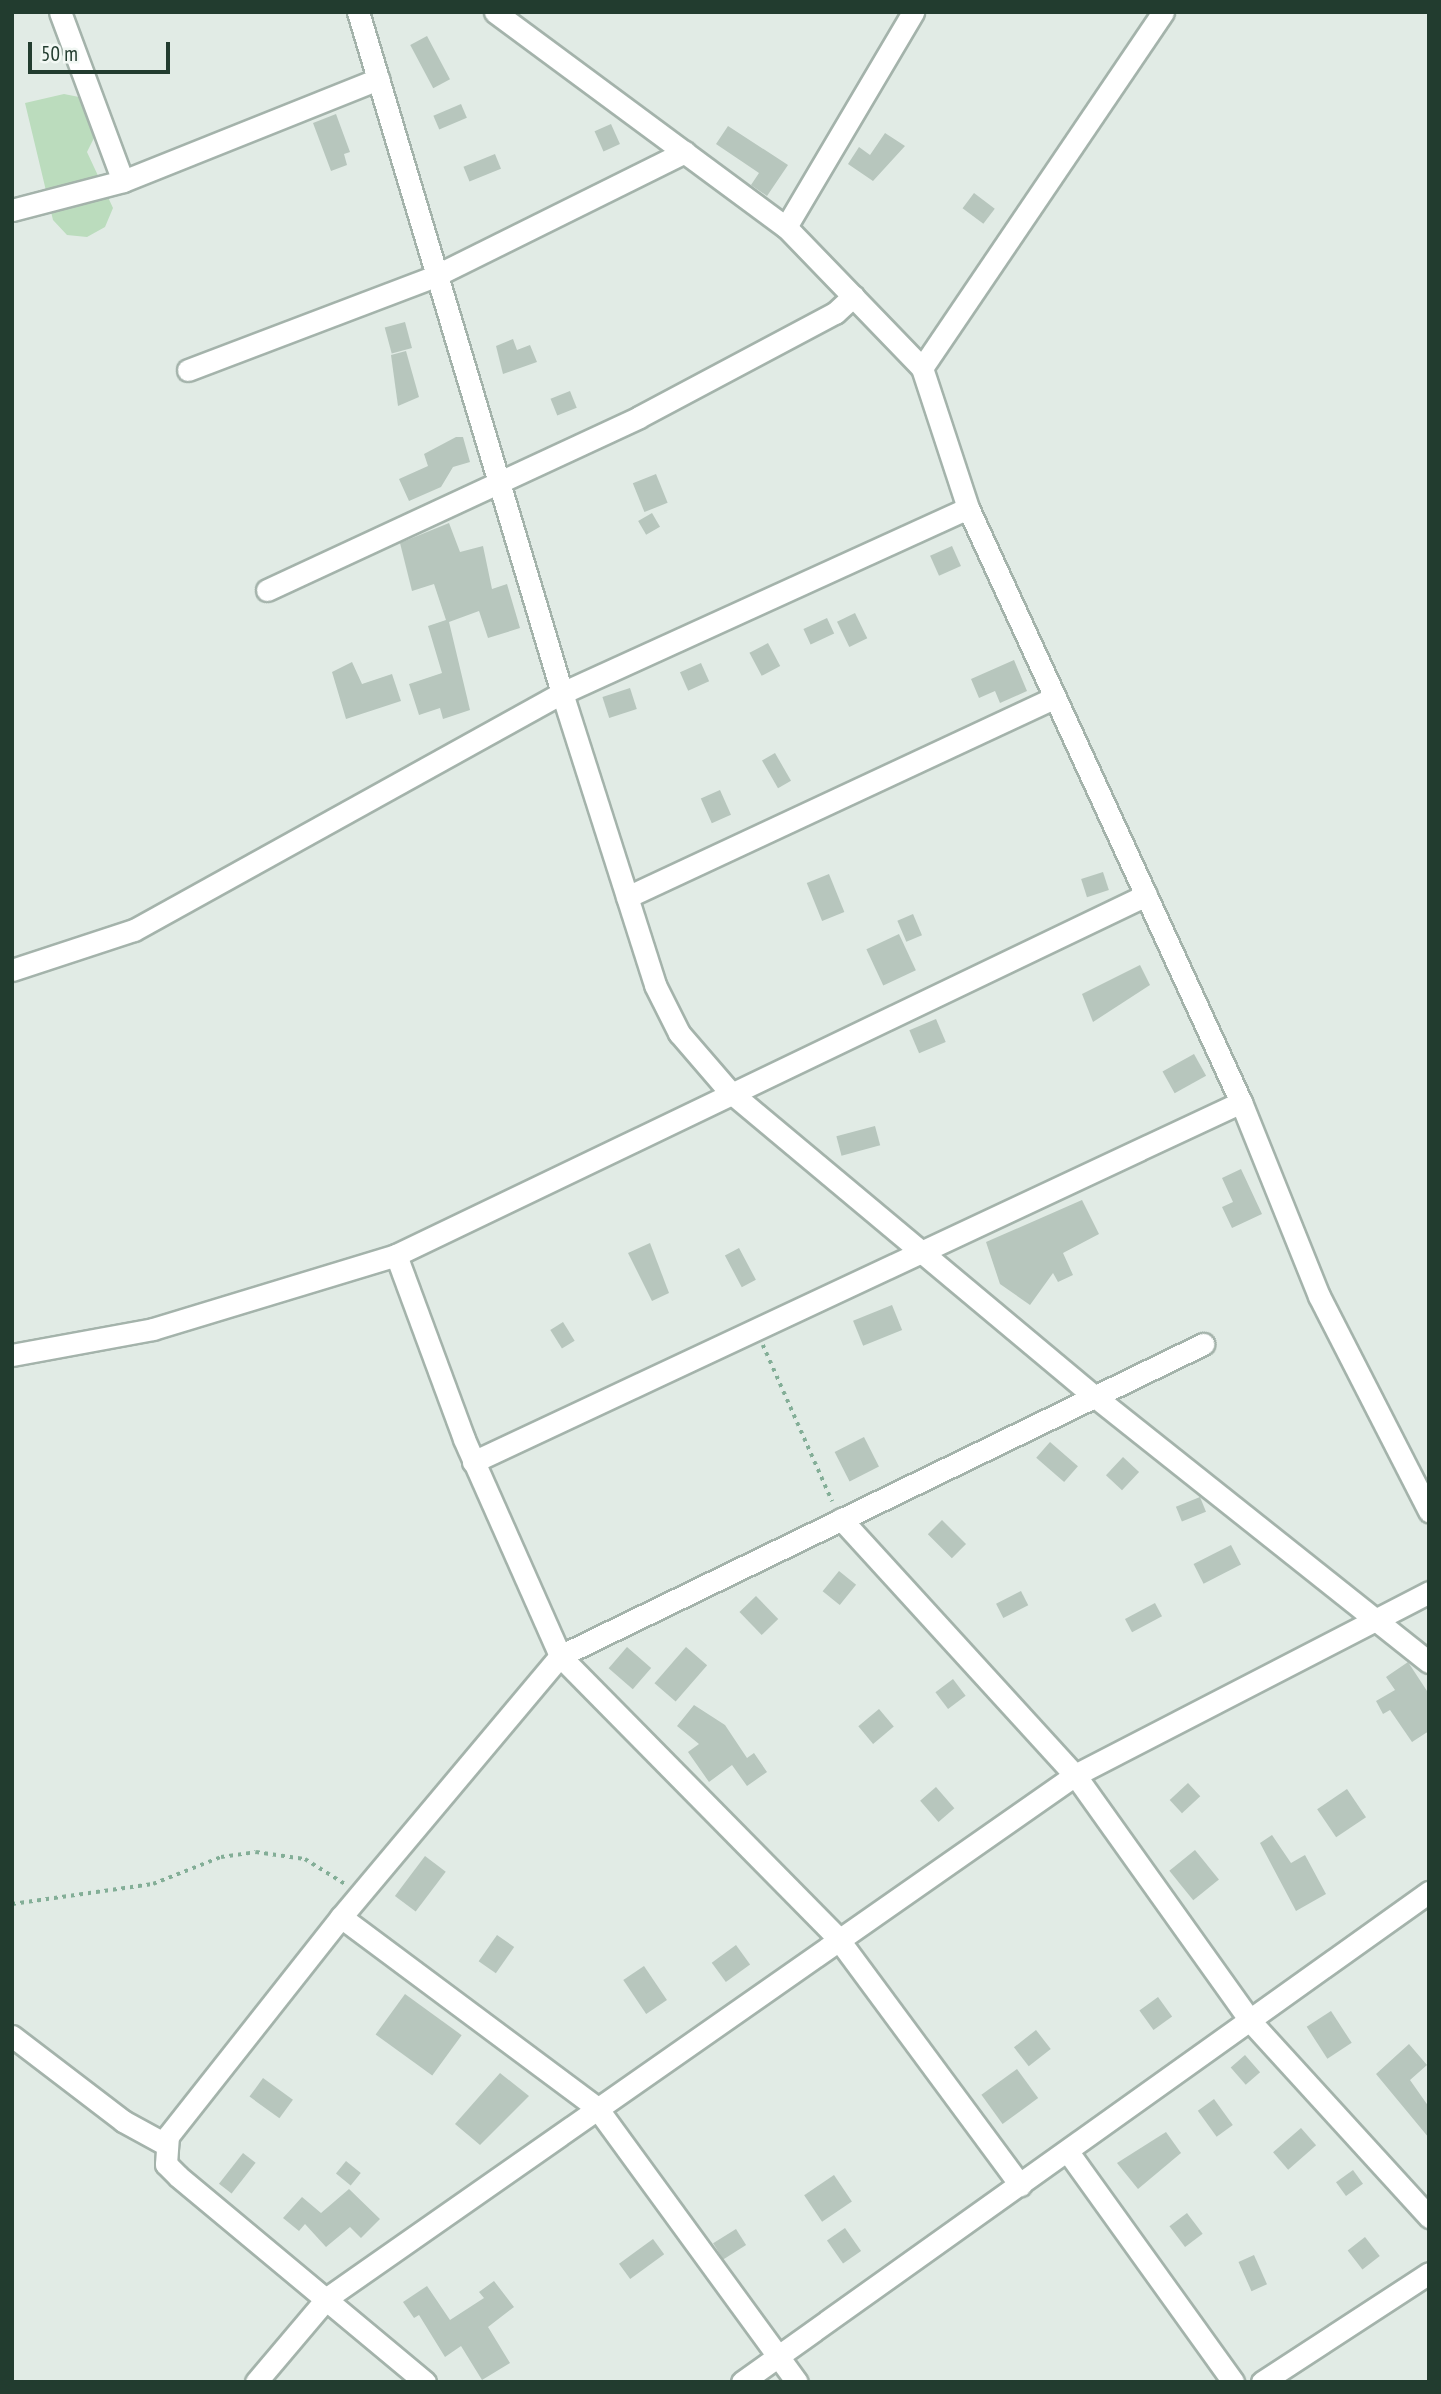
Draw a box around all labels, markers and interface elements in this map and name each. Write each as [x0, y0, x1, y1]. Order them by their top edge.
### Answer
scale bar [32, 28, 173, 72]
text: 50 m [41, 40, 78, 67]

